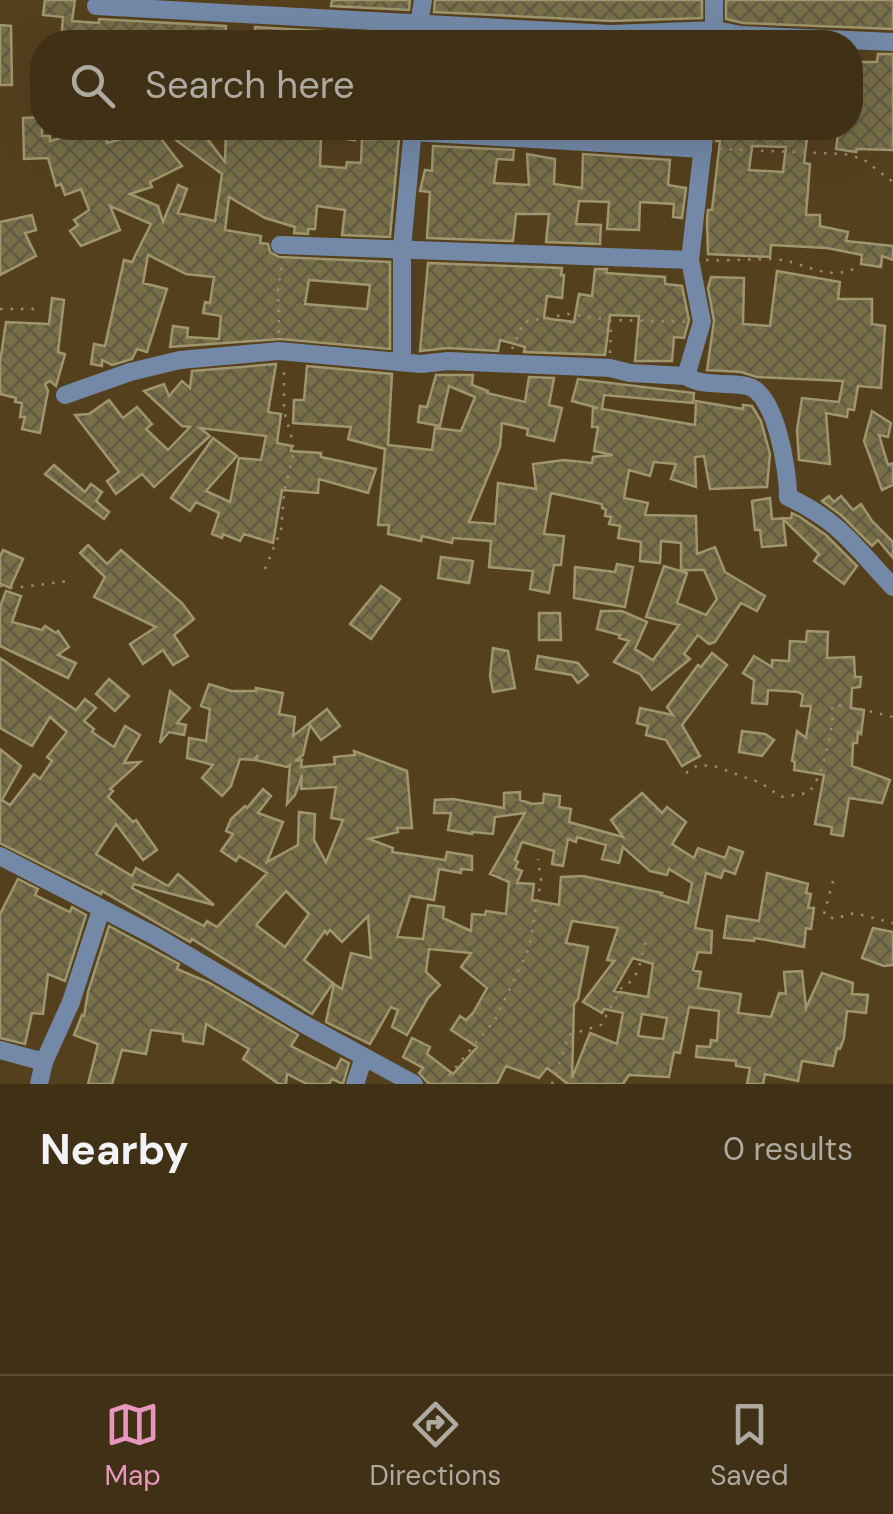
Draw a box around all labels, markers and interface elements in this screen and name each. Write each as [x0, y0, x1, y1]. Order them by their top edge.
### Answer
search box [30, 30, 863, 140]
icon: search [65, 58, 120, 113]
text: Search here [145, 60, 355, 110]
text: Nearby [40, 1122, 189, 1177]
text: 0 results [723, 1128, 853, 1170]
tab: Map [104, 1397, 161, 1494]
tab: Directions [370, 1397, 501, 1494]
tab: Saved [710, 1397, 789, 1494]

